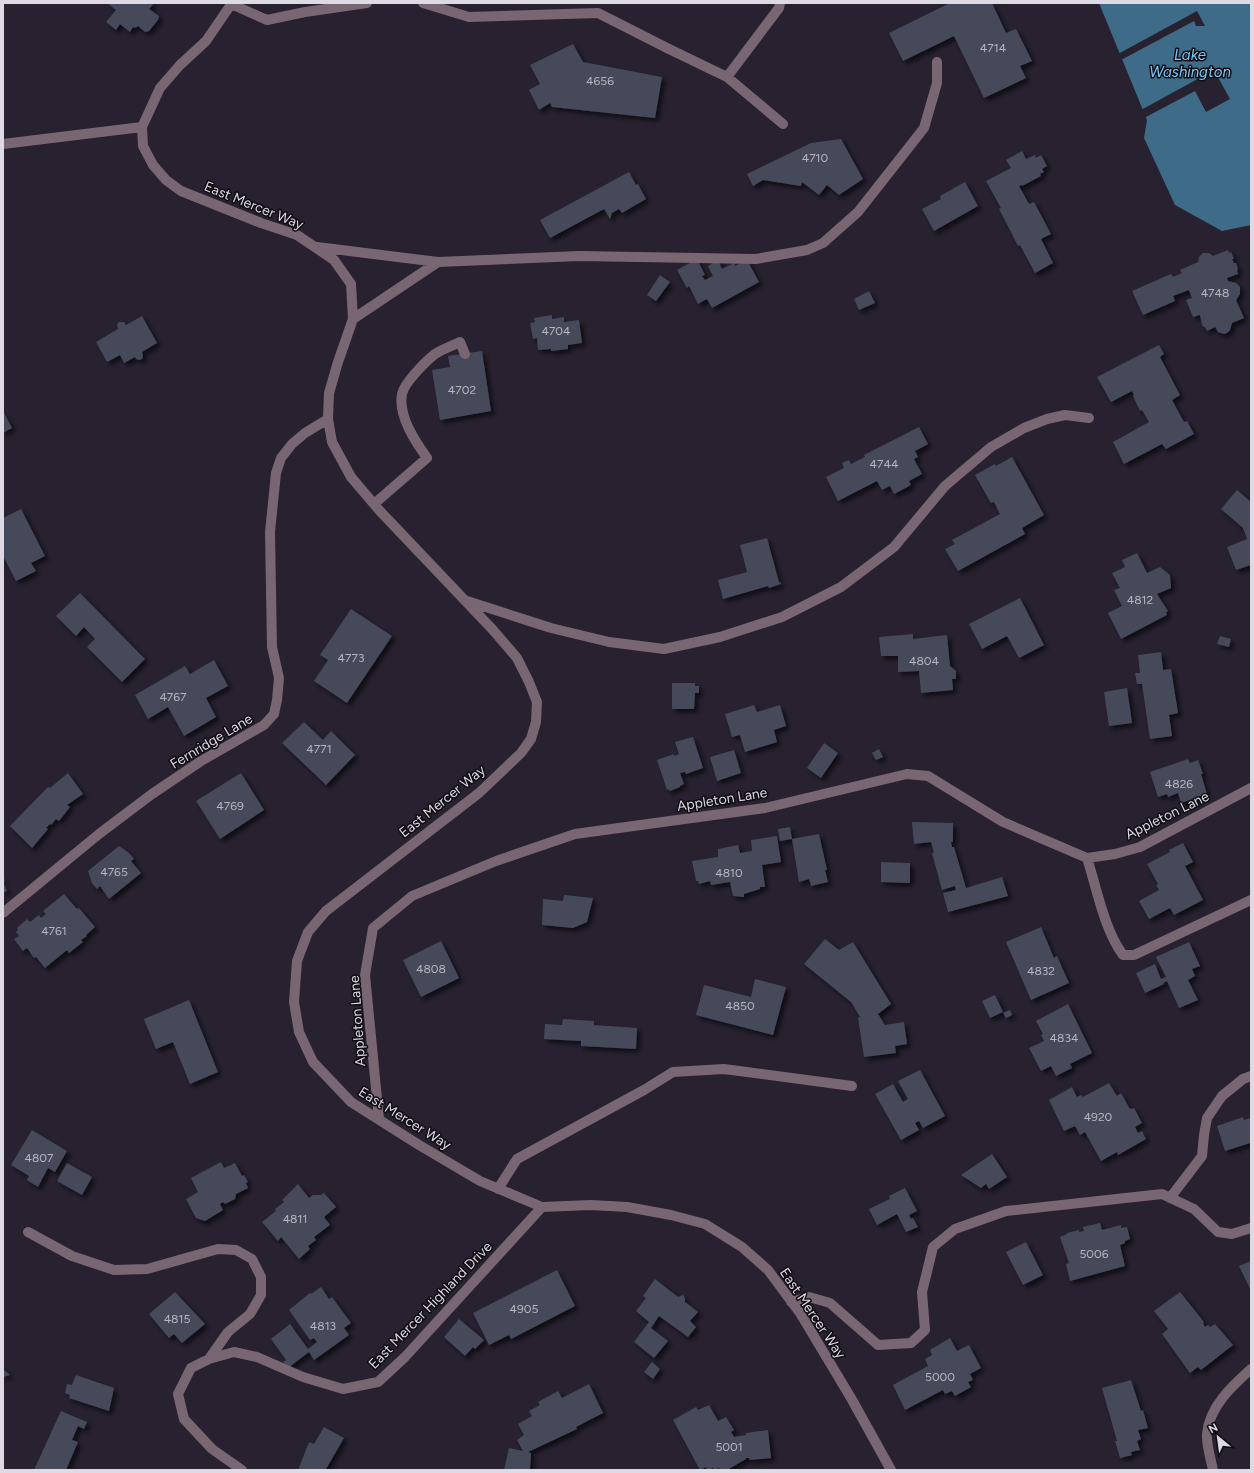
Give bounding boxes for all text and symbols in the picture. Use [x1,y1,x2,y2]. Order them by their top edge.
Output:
house number: 4714 [980,41,1007,55]
water label: Lake Washington [1149,46,1231,81]
house number: 4656 [586,74,614,88]
house number: 4710 [802,151,829,165]
street label: East Mercer Way [202,178,307,233]
house number: 4748 [1201,286,1229,300]
house number: 4704 [541,324,571,338]
house number: 4702 [448,383,476,397]
house number: 4744 [870,457,899,471]
house number: 4812 [1127,593,1153,607]
house number: 4773 [338,651,364,665]
house number: 4804 [909,654,940,668]
house number: 4767 [159,690,187,704]
street label: Fernridge Lane [167,710,256,773]
house number: 4771 [306,742,332,756]
street label: East Mercer Way [396,761,489,841]
house number: 4826 [1165,777,1193,791]
street label: Appleton Lane [676,784,769,815]
street label: Appleton Lane [1122,788,1212,843]
house number: 4769 [216,799,244,813]
house number: 4765 [100,865,128,879]
house number: 4810 [715,866,743,880]
house number: 4761 [41,924,67,938]
house number: 4808 [416,962,446,976]
house number: 4832 [1027,964,1055,978]
street label: Appleton Lane [346,974,369,1067]
house number: 4850 [725,999,755,1013]
house number: 4834 [1050,1031,1079,1045]
street label: East Mercer Way [355,1083,455,1154]
house number: 4920 [1084,1110,1113,1124]
house number: 4807 [25,1151,54,1165]
house number: 4811 [283,1212,307,1226]
street label: East Mercer Highland Drive [365,1238,496,1372]
house number: 5006 [1079,1247,1109,1261]
street label: East Mercer Way [776,1265,850,1362]
house number: 4905 [510,1302,539,1316]
house number: 4815 [164,1312,190,1326]
house number: 4813 [310,1319,336,1333]
house number: 5000 [925,1370,955,1384]
north arrow [1198,1417,1238,1457]
text: N [1207,1421,1220,1436]
house number: 5001 [715,1440,743,1454]

